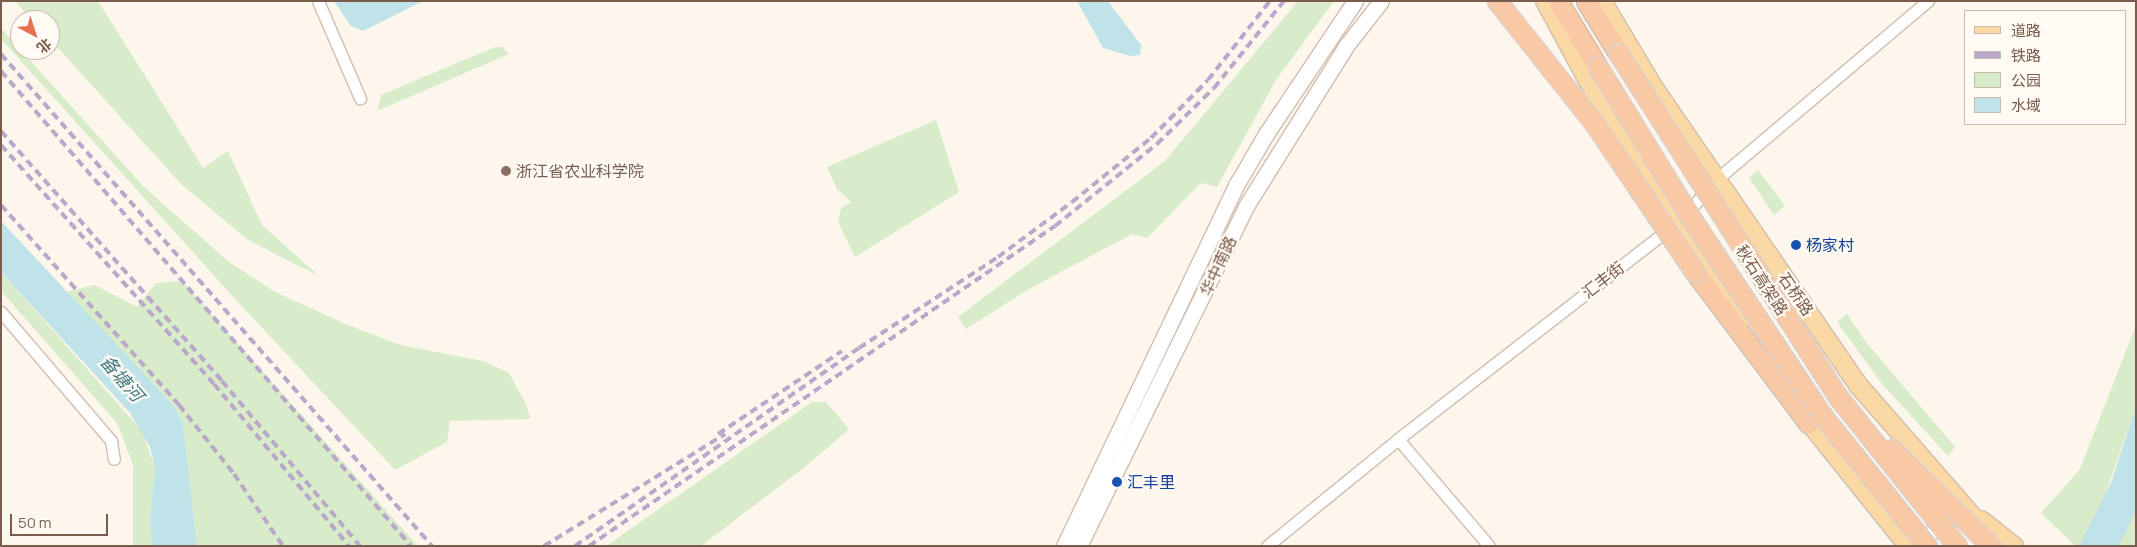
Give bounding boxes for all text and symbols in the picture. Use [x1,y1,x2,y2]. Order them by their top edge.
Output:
north arrow [10,10,60,60]
legend [1964,10,2127,125]
text: 道路 [2011,20,2041,41]
text: 北 [33,34,56,58]
text: 铁路 [2011,45,2041,66]
text: 公园 [2011,70,2041,91]
text: 水域 [2011,95,2041,116]
place label: 浙江省农业科学院 [516,161,644,181]
marker: 浙江省农业科学院 [500,165,512,177]
street label: 华中南路 [1196,233,1240,299]
place label: 杨家村 [1806,235,1854,255]
marker: 杨家村 [1790,239,1802,251]
street label: 秋石高架路 [1732,241,1792,319]
street label: 汇丰街 [1578,258,1628,302]
street label: 石桥路 [1774,269,1818,319]
water label: 备塘河 [96,351,148,405]
place label: 汇丰里 [1127,472,1175,492]
marker: 汇丰里 [1111,476,1123,488]
scale bar [12,504,110,536]
text: 50 m [18,512,52,533]

